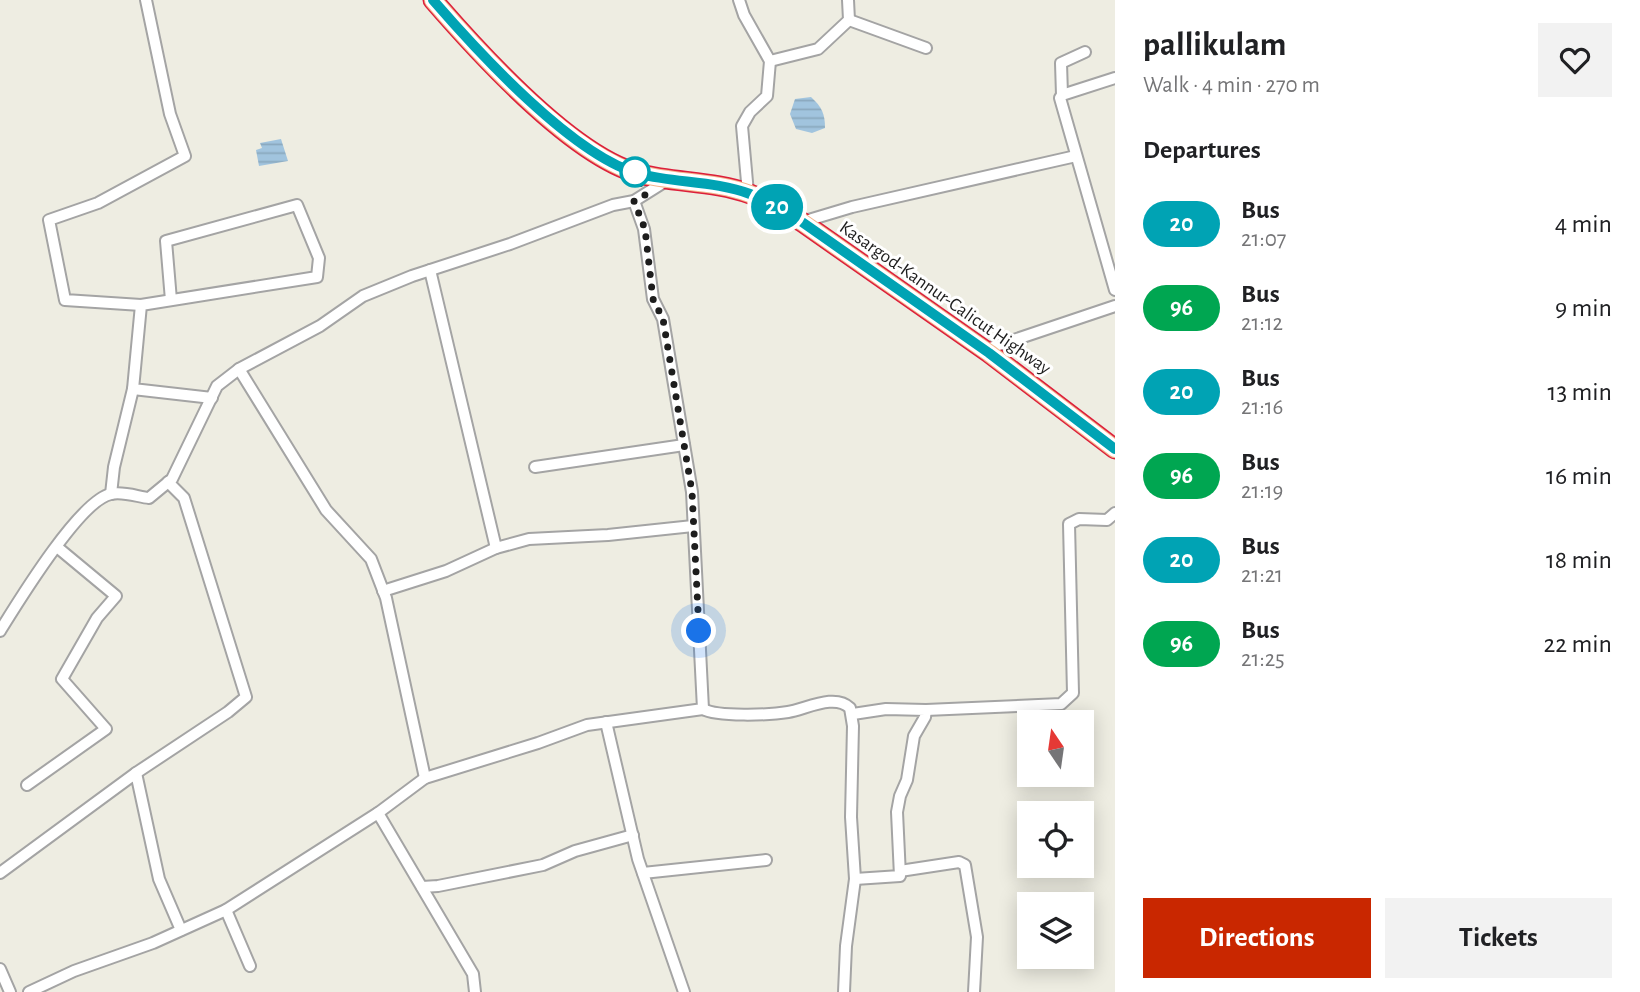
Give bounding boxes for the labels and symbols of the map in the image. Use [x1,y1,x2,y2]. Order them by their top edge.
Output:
unlabelled marker [620,157,650,187]
line badge: 20 [746,184,808,230]
street label: Kasargod-Kannur-Calicut Highway [836,218,1054,378]
your location [681,613,716,648]
north arrow [1017,710,1094,788]

